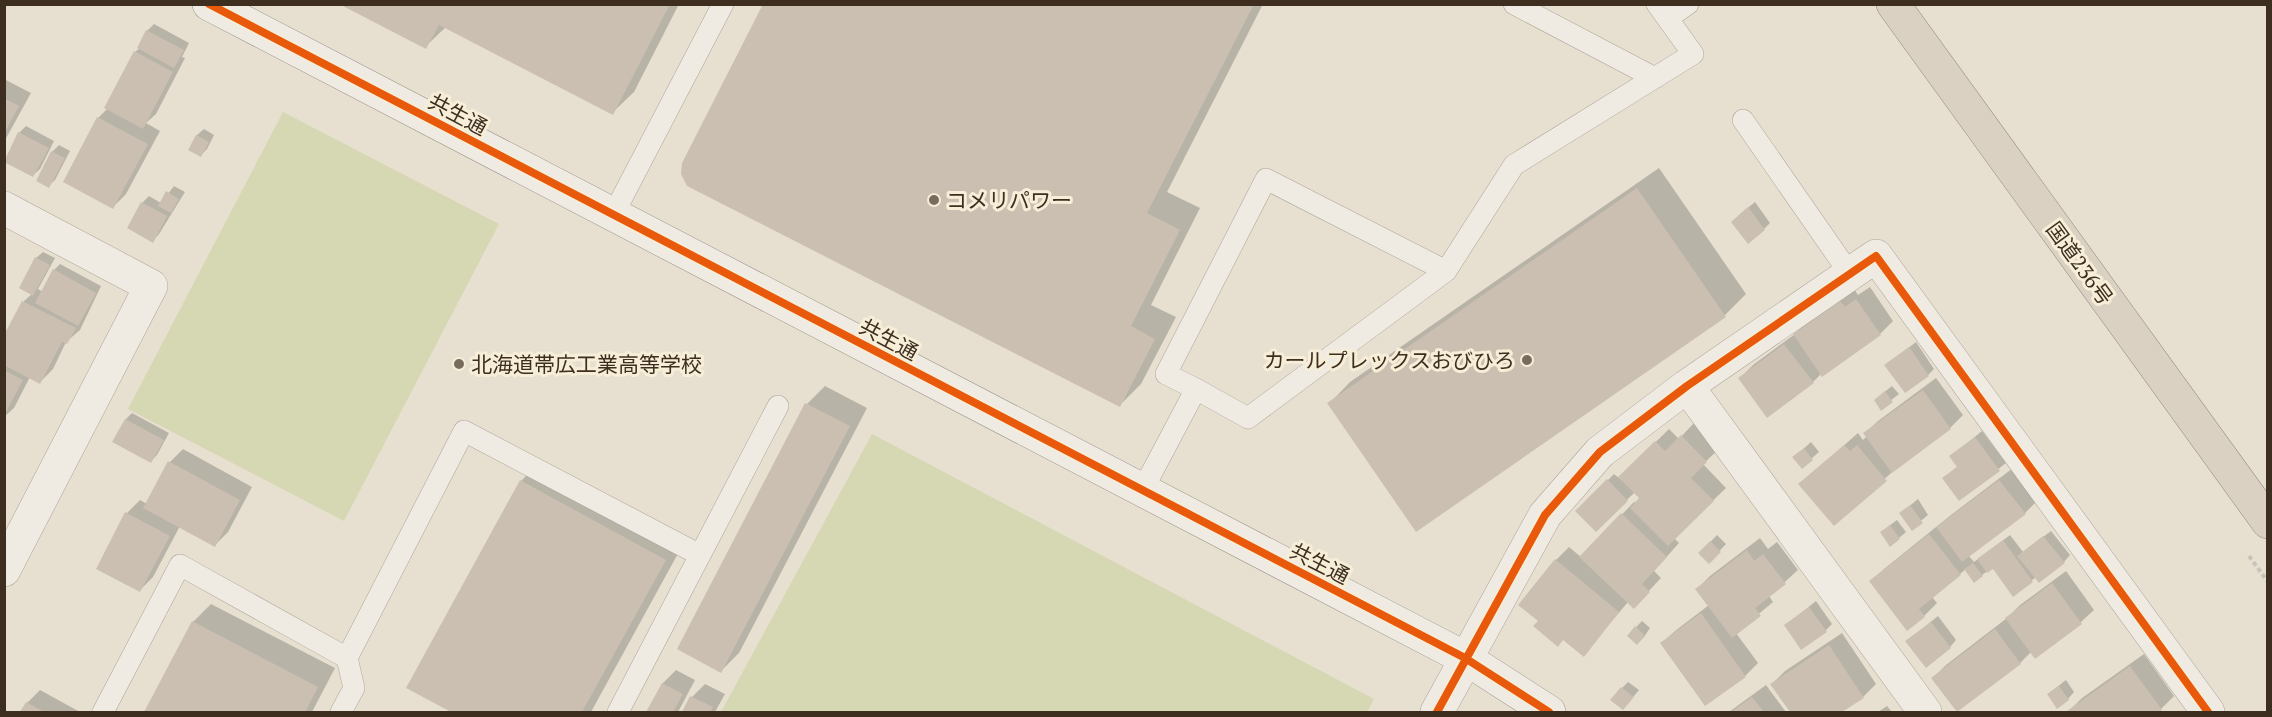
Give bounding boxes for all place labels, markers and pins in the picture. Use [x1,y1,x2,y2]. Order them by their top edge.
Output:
place label: コメリパワー [946,186,1072,214]
marker: コメリパワー [927,193,941,207]
place label: カールプレックスおびひろ [1264,346,1515,374]
place label: 北海道帯広工業高等学校 [471,350,702,378]
marker: カールプレックスおびひろ [1520,353,1534,367]
marker: 北海道帯広工業高等学校 [452,357,466,371]

